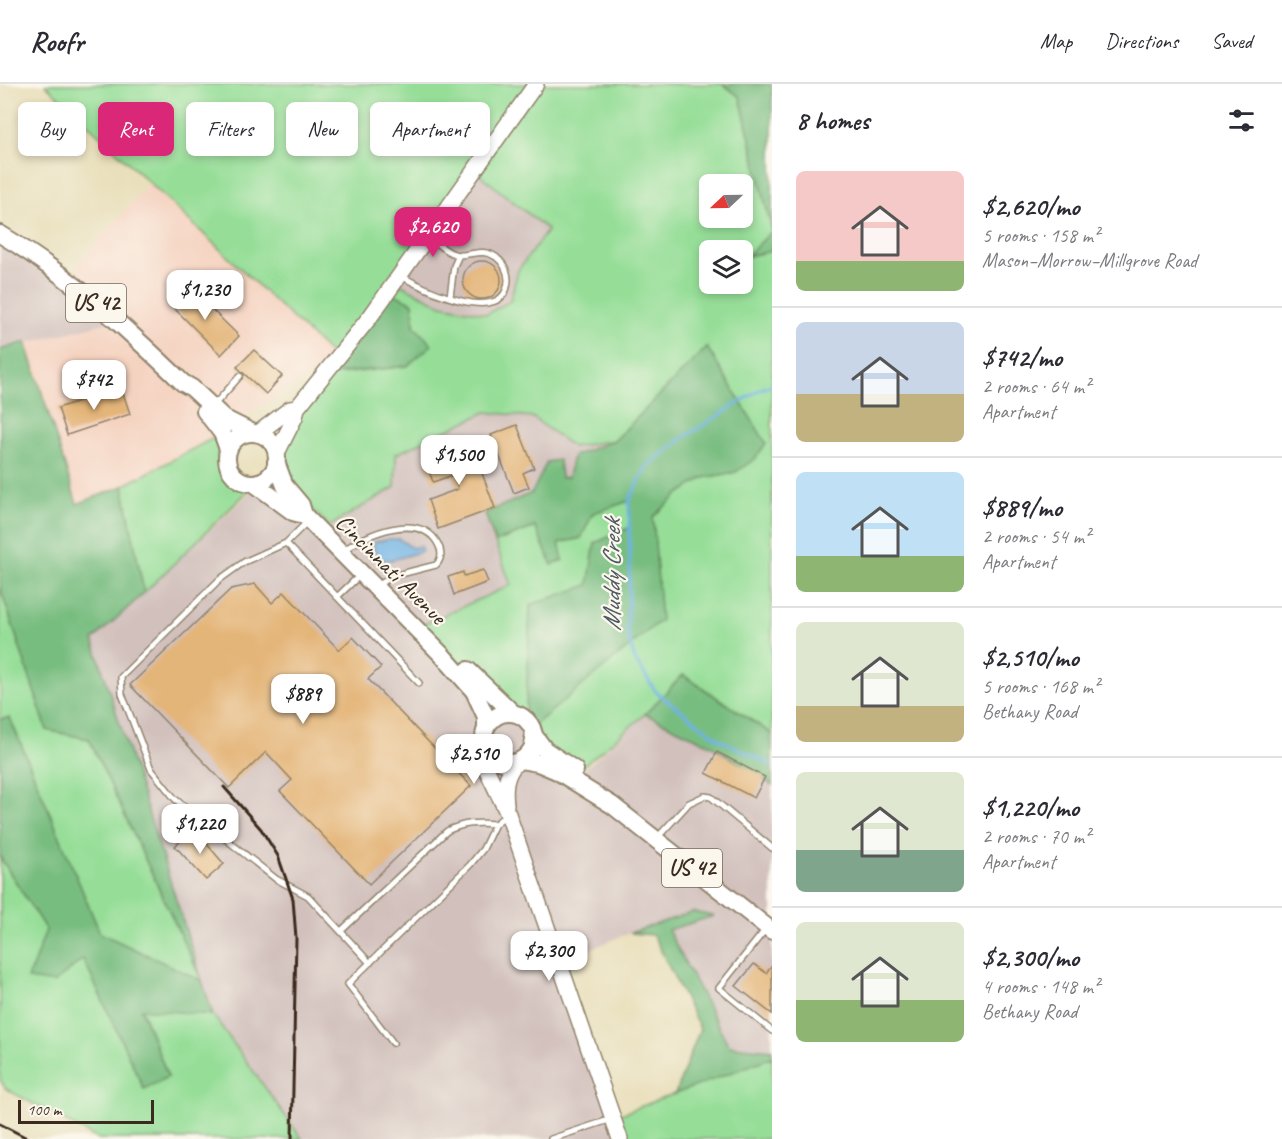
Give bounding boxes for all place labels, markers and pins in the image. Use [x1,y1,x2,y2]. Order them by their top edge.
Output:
pin: $2,620 [384,207,482,258]
pin: $1,230 [156,270,254,321]
pin: $742 [58,360,130,411]
pin: $1,500 [410,435,508,486]
pin: $889 [267,674,339,725]
pin: $2,510 [425,734,523,785]
pin: $1,220 [151,804,249,855]
pin: $2,300 [500,931,598,982]

